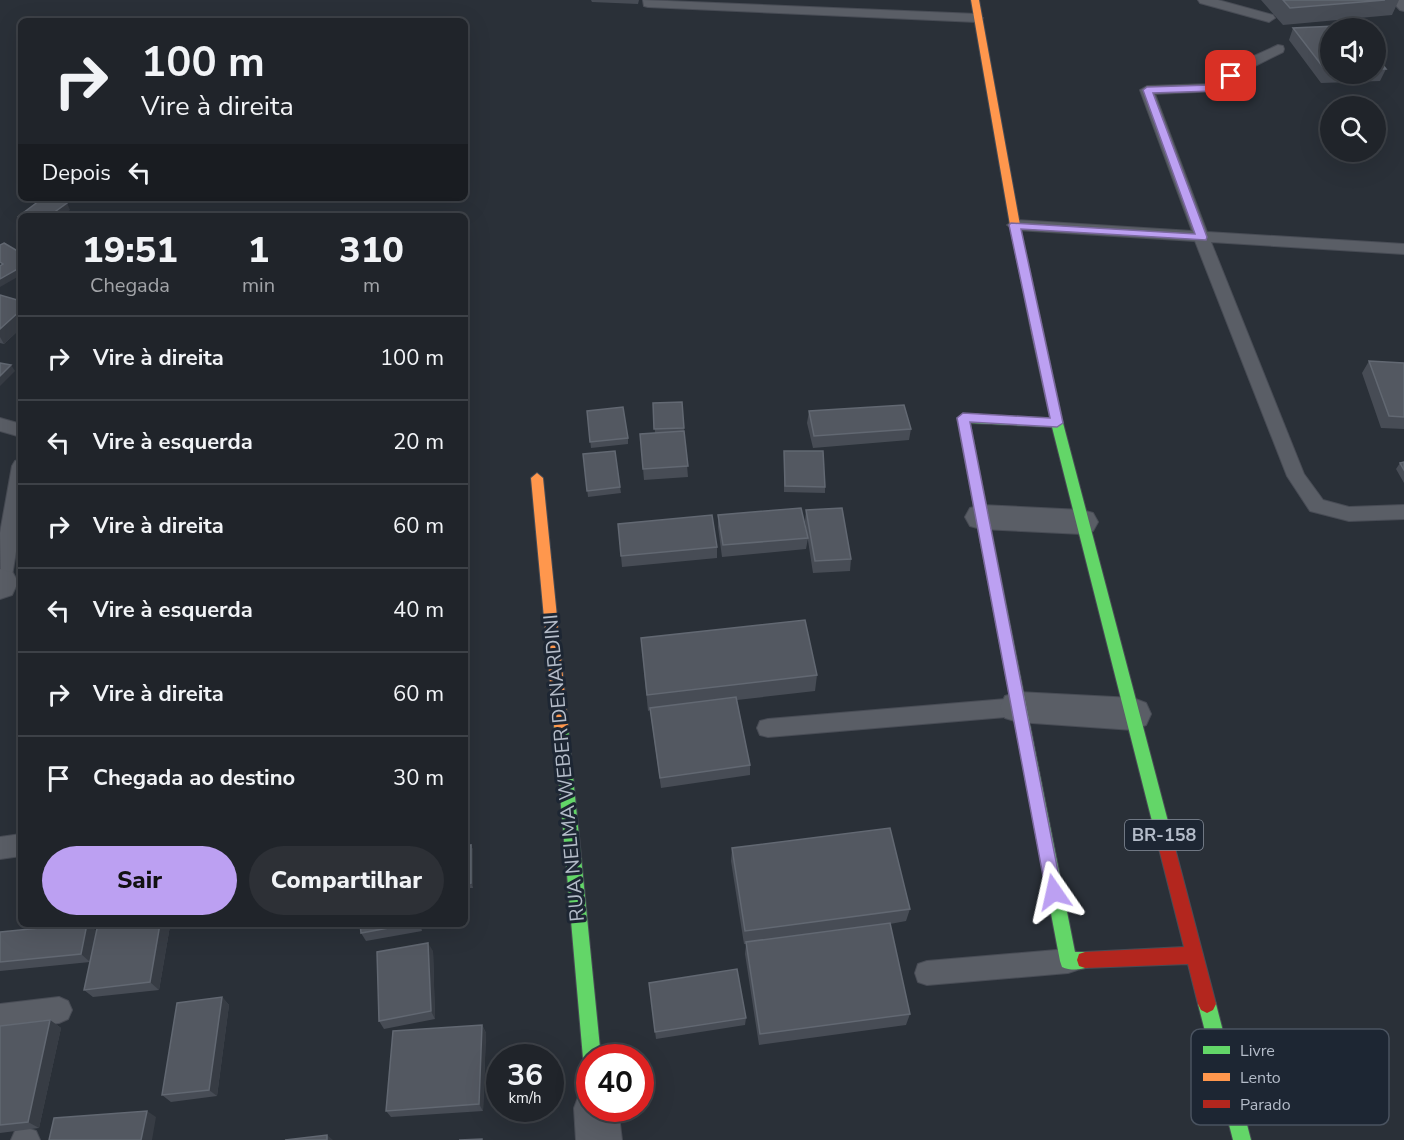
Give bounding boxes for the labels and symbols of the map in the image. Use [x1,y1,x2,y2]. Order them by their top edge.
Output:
pin [1205,50,1256,101]
street label: RUA NELMA WEBER DENARDINI [537,613,591,923]
road number: BR-158 [1125,820,1203,850]
position arrow [1022,860,1086,924]
legend [1191,1029,1389,1125]
text: Livre [1240,1040,1275,1062]
speed limit sign: 40 [576,1044,654,1122]
text: Lento [1240,1067,1281,1089]
text: Parado [1240,1094,1291,1116]

